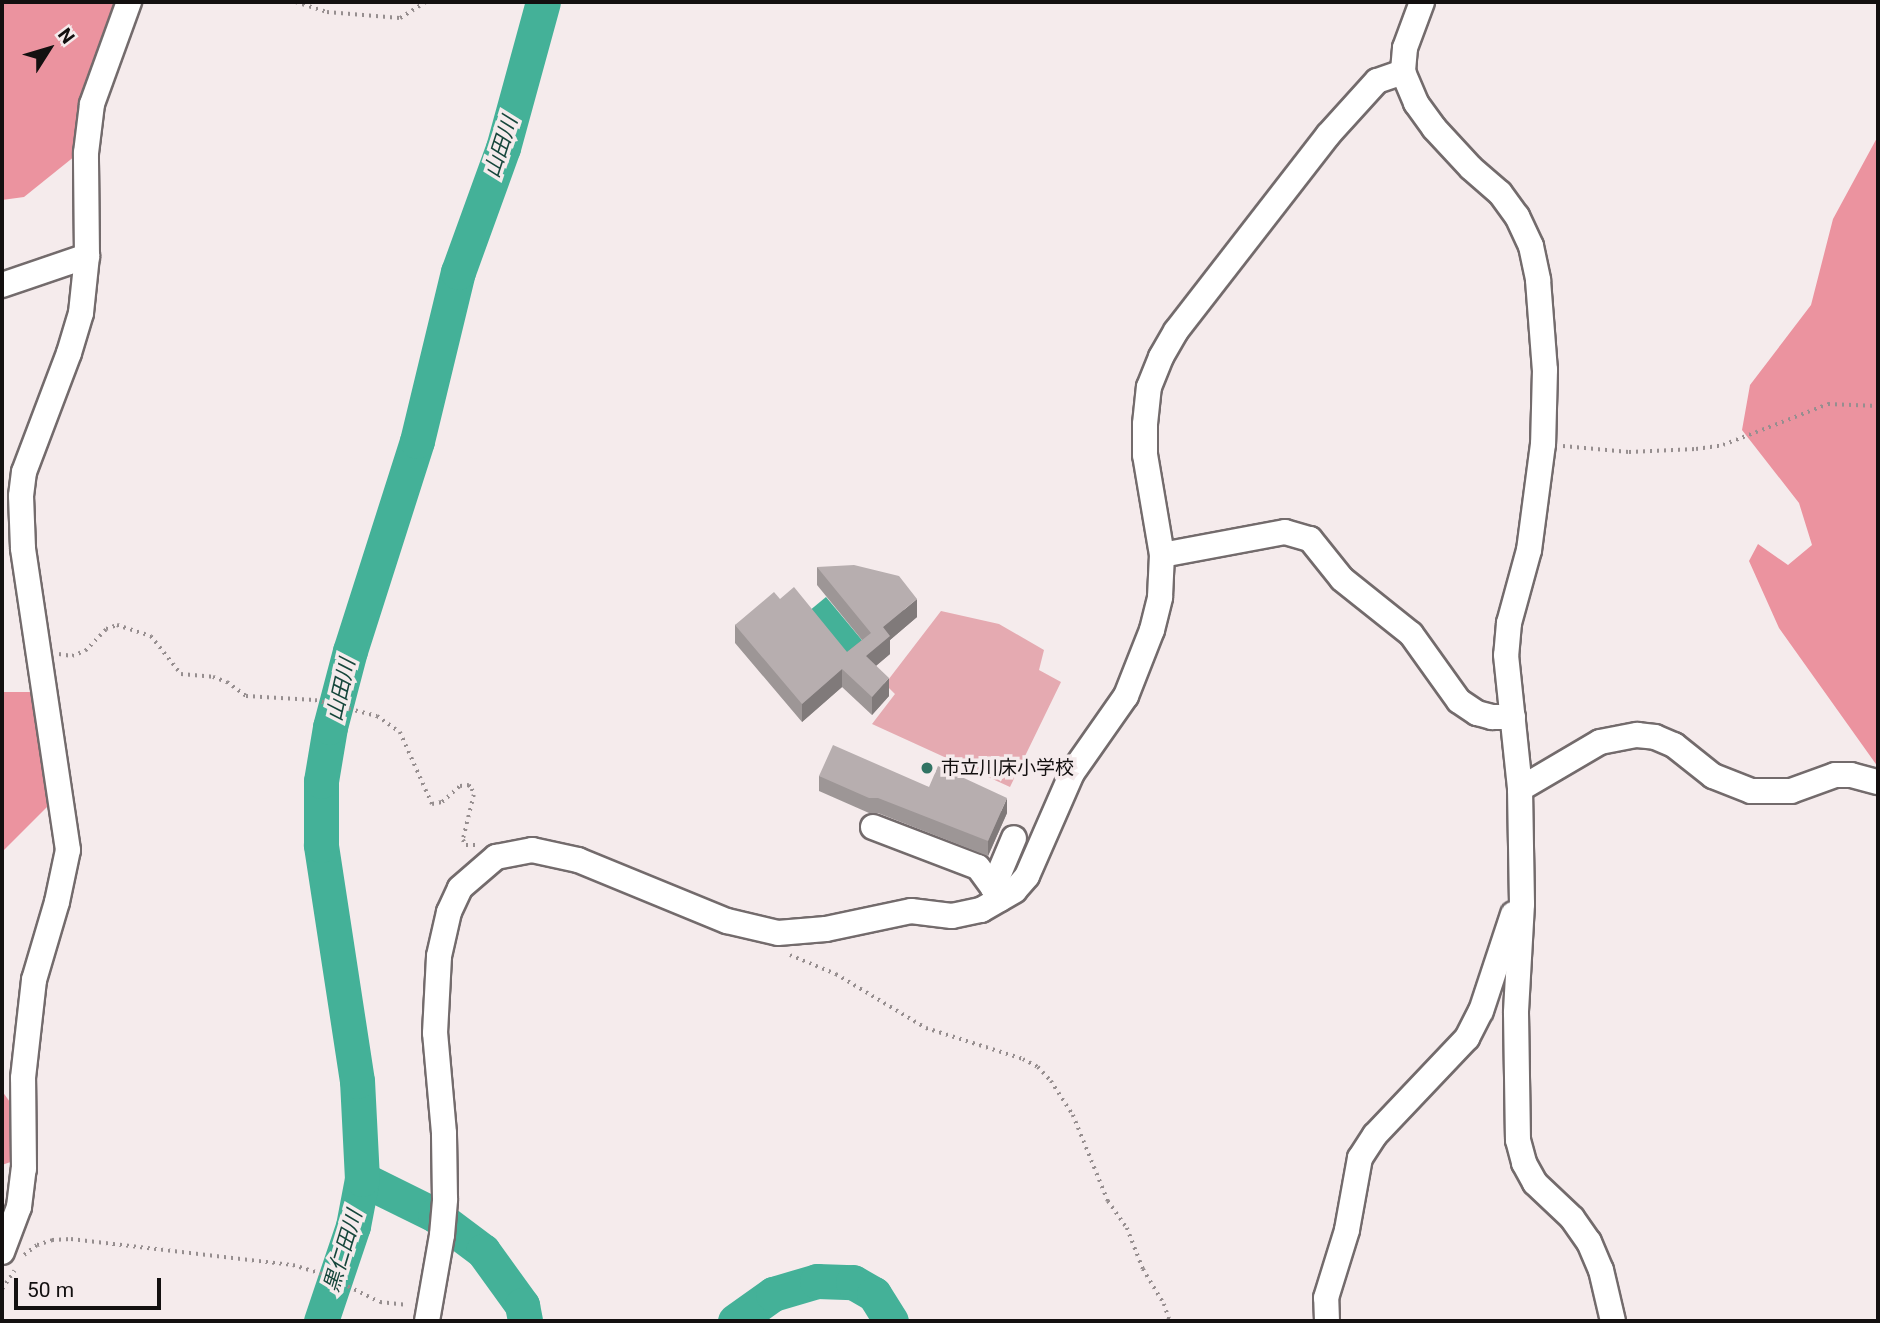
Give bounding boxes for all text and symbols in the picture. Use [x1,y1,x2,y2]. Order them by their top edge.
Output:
north arrow [14,14,84,84]
text: N [53,24,79,48]
water label: 山田川 [479,113,523,181]
water label: 山田川 [322,656,360,724]
place label: 市立川床小学校 [941,757,1074,779]
marker: 市立川床小学校 [919,760,935,776]
water label: 黒仁田川 [319,1207,367,1295]
scale bar [18,1264,164,1308]
text: 50 m [27,1278,74,1302]

